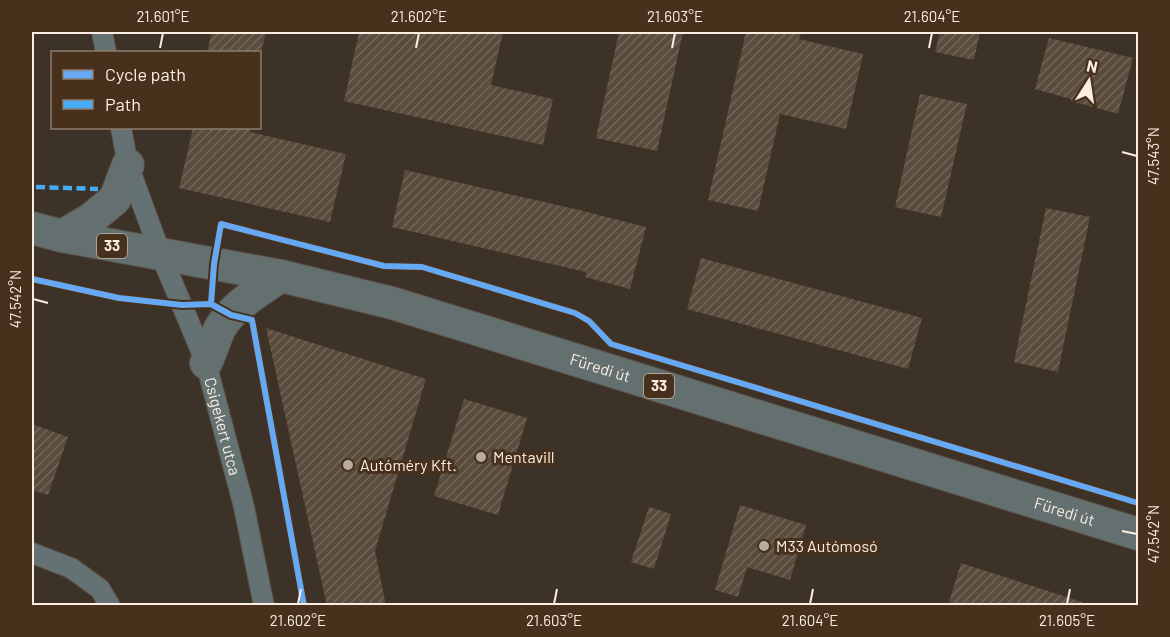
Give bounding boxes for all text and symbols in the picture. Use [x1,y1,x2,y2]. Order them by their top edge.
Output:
text: 21.601°E [136,7,190,25]
text: 21.602°E [391,7,447,25]
text: 21.603°E [647,7,703,25]
text: 21.604°E [904,7,960,25]
legend [51,51,261,129]
north arrow [1059,51,1119,111]
text: N [1085,55,1099,76]
text: Cycle path [105,63,186,85]
text: Path [105,93,141,115]
text: 47.543°N [1144,127,1162,185]
road number: 33 [97,234,127,258]
text: 47.542°N [6,270,24,328]
street label: Füredi út [568,349,633,385]
road number: 33 [644,374,674,398]
street label: Csigekert utca [201,375,245,477]
place label: Mentavill [493,447,555,466]
marker: Mentavill [474,450,488,464]
place label: Autóméry Kft. [360,455,457,474]
marker: Autóméry Kft. [341,458,355,472]
street label: Füredi út [1032,493,1097,529]
text: 47.542°N [1144,505,1162,563]
place label: M33 Autómosó [776,536,878,555]
marker: M33 Autómosó [757,539,771,553]
text: 21.602°E [270,611,326,629]
text: 21.603°E [526,611,582,629]
text: 21.604°E [782,611,838,629]
text: 21.605°E [1039,611,1095,629]

